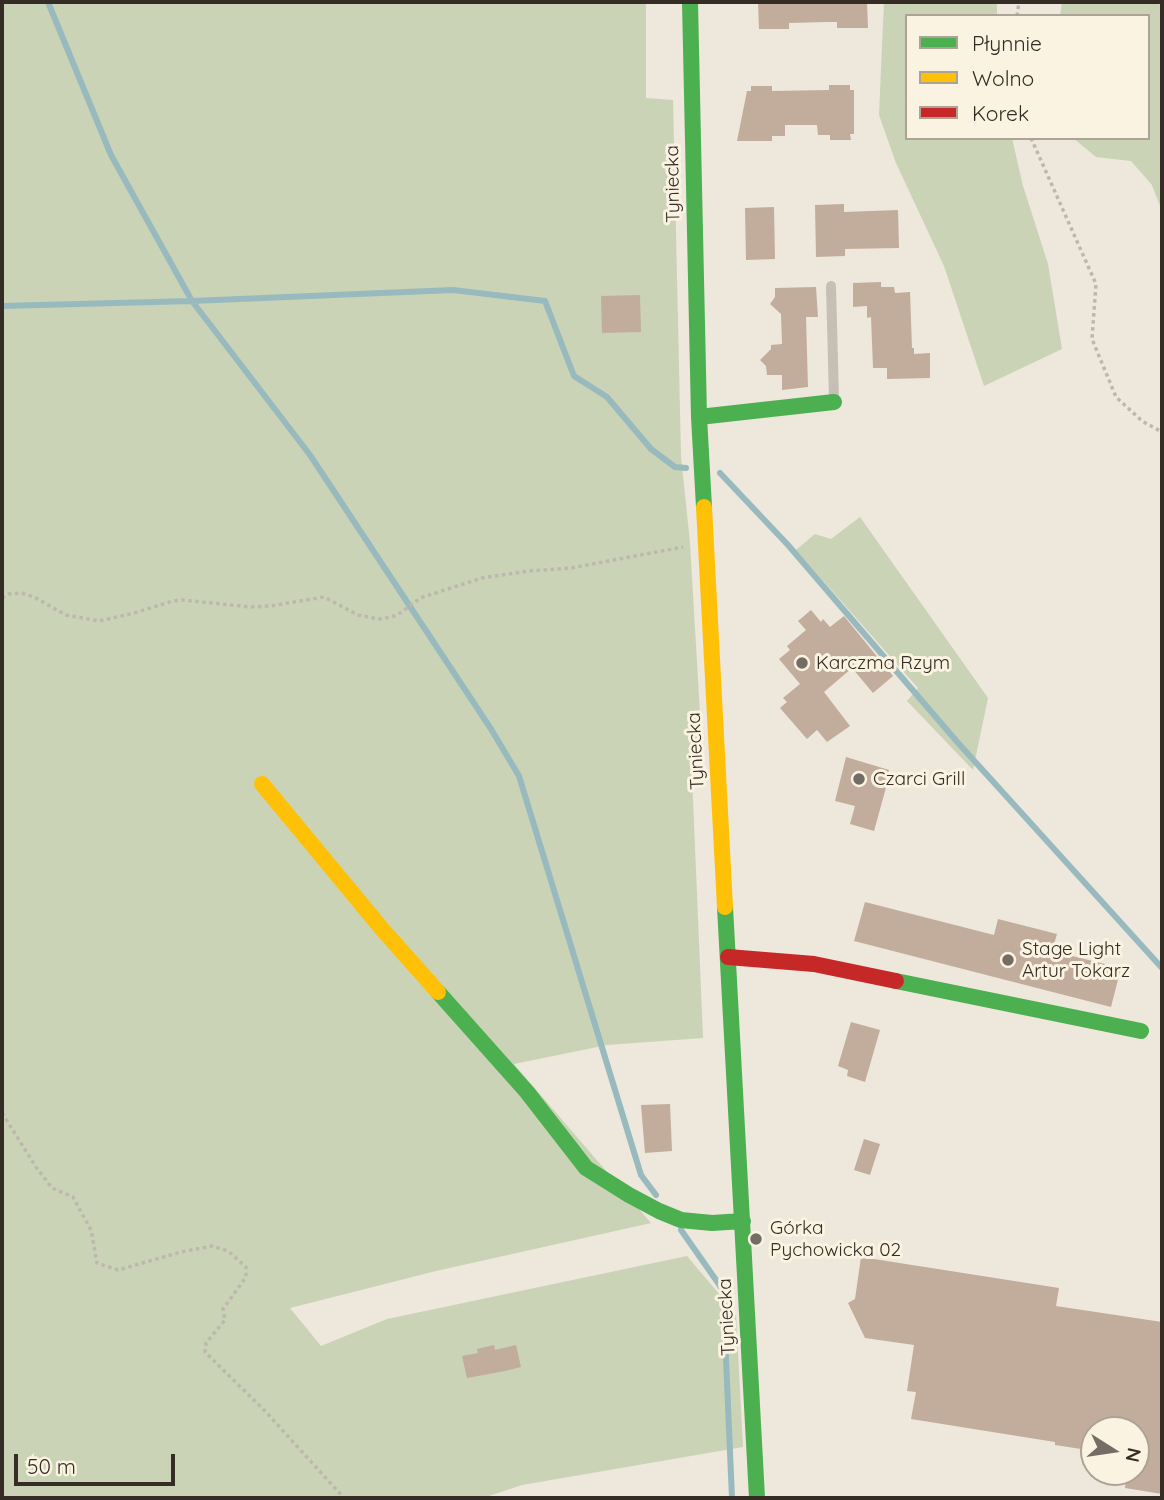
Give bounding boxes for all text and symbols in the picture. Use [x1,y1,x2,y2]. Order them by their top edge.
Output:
legend [905,14,1150,140]
text: Płynnie [972,30,1042,56]
text: Wolno [972,65,1034,91]
text: Korek [972,100,1029,126]
street label: Tyniecka [661,145,685,223]
place label: Karczma Rzym [816,652,950,674]
marker: Karczma Rzym [794,655,810,671]
street label: Tyniecka [683,712,709,790]
place label: Czarci Grill [873,768,965,790]
marker: Czarci Grill [851,771,867,787]
place label: Stage Light Artur Tokarz [1022,938,1130,982]
marker: Stage Light Artur Tokarz [1000,952,1016,968]
place label: Górka Pychowicka 02 [770,1217,901,1261]
marker: Górka Pychowicka 02 [748,1231,764,1247]
street label: Tyniecka [714,1278,740,1356]
north arrow [1080,1416,1150,1486]
scale bar [18,1440,178,1484]
text: N [1120,1446,1147,1464]
text: 50 m [27,1453,76,1479]

